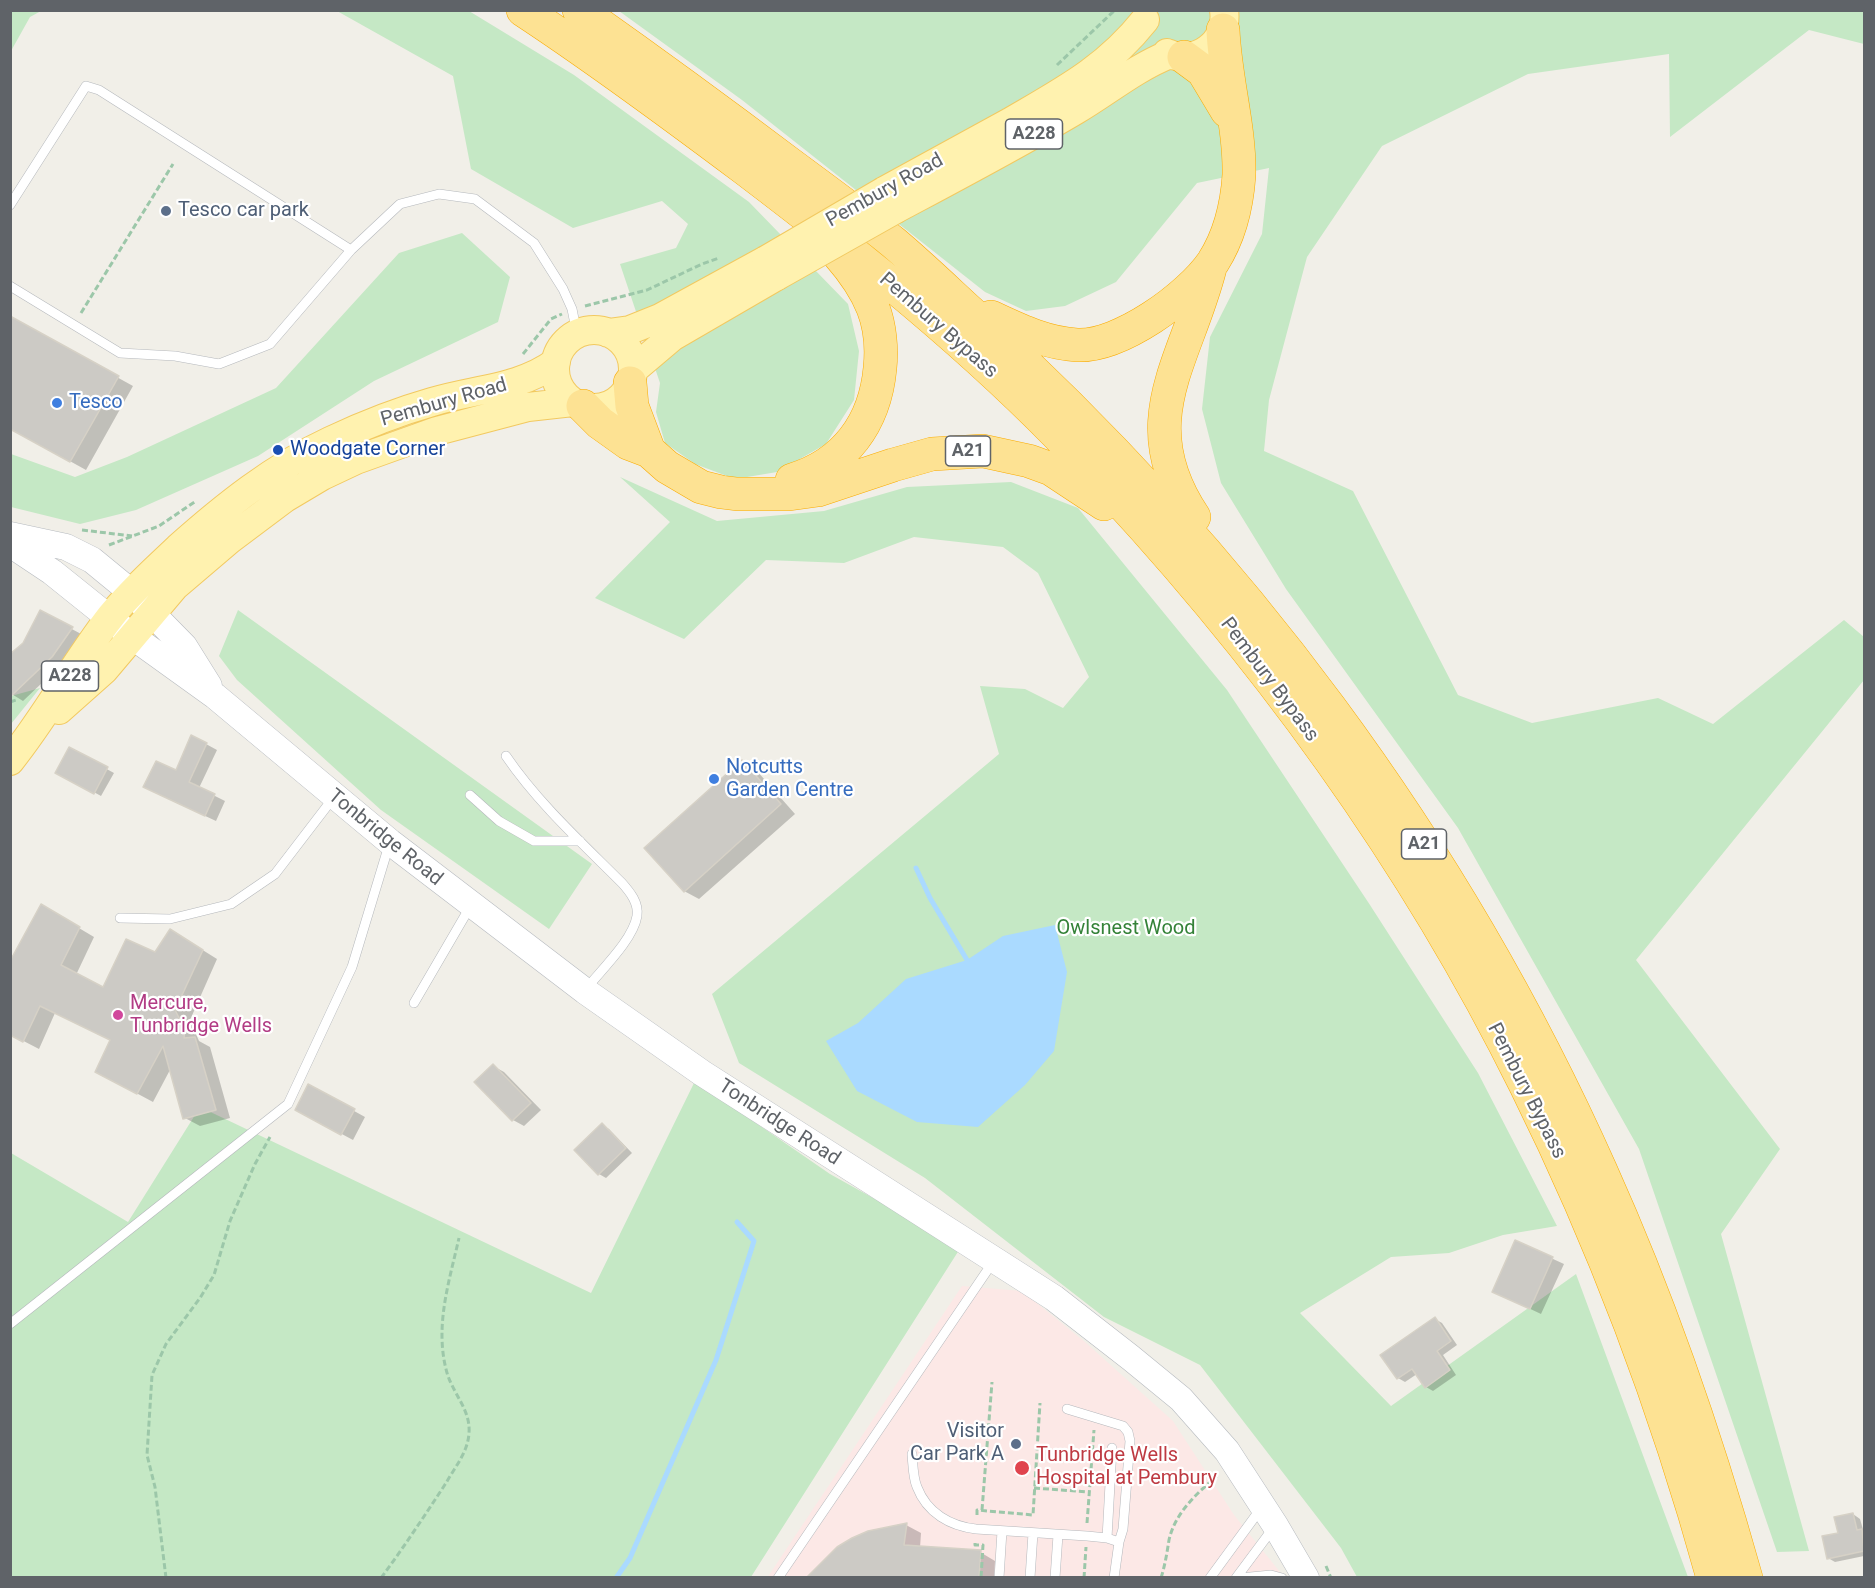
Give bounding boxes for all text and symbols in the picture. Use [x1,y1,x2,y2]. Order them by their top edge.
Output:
road number: A228 [1006,119,1062,149]
street label: Pembury Road [822,149,948,233]
place label: Tesco car park [178,199,309,223]
marker: Tesco car park [159,204,173,218]
street label: Pembury Bypass [874,268,1002,384]
street label: Pembury Road [378,374,510,432]
place label: Tesco [69,391,123,415]
marker: Tesco [50,396,64,410]
road number: A21 [946,436,990,466]
place label: Woodgate Corner [290,438,445,462]
marker: Woodgate Corner [271,443,285,457]
street label: Pembury Bypass [1215,613,1323,747]
road number: A228 [42,661,98,691]
place label: Notcutts Garden Centre [726,756,853,803]
marker: Notcutts Garden Centre [707,772,721,786]
street label: Tonbridge Road [323,785,447,891]
road number: A21 [1402,829,1446,859]
park label: Owlsnest Wood [1057,917,1195,941]
place label: Mercure, Tunbridge Wells [130,992,272,1039]
marker: Mercure, Tunbridge Wells [111,1008,125,1022]
street label: Pembury Bypass [1481,1019,1571,1163]
street label: Tonbridge Road [714,1075,844,1171]
place label: Visitor Car Park A [910,1420,1004,1467]
marker: Visitor Car Park A [1009,1437,1023,1451]
place label: Tunbridge Wells Hospital at Pembury [1036,1444,1217,1491]
marker: Tunbridge Wells Hospital at Pembury [1013,1459,1031,1477]

